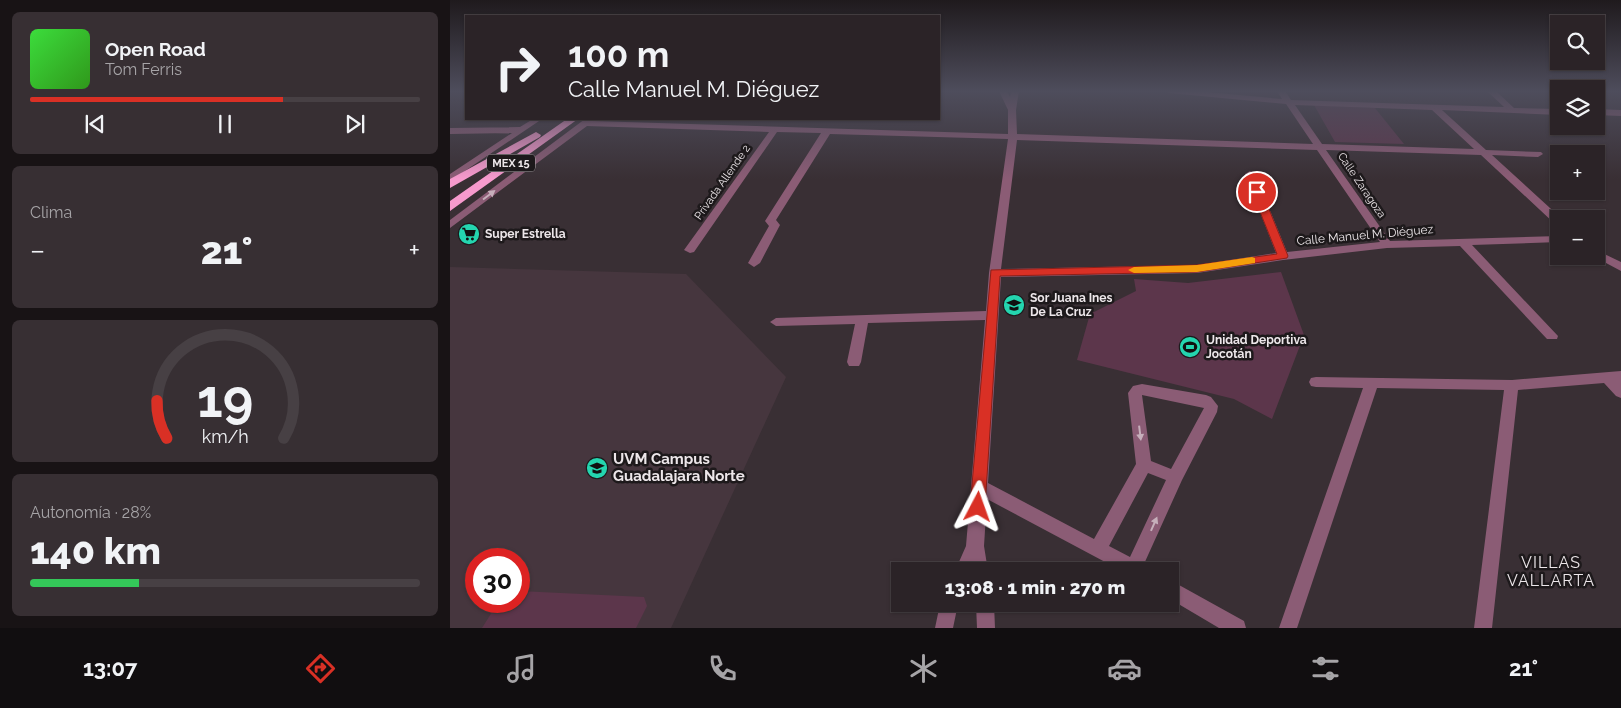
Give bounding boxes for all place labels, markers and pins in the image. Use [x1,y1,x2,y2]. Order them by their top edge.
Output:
pin [1236,171,1278,213]
supermarket icon: Super Estrella [457,222,481,246]
place label: Super Estrella [485,227,566,241]
place label: Sor Juana Ines De La Cruz [1030,291,1113,319]
school or university icon: Sor Juana Ines De La Cruz [1002,293,1026,317]
place label: Unidad Deportiva Jocotán [1206,333,1307,361]
sports icon: Unidad Deportiva Jocotán [1178,335,1202,359]
place label: UVM Campus Guadalajara Norte [613,450,745,485]
school or university icon: UVM Campus Guadalajara Norte [585,456,609,480]

